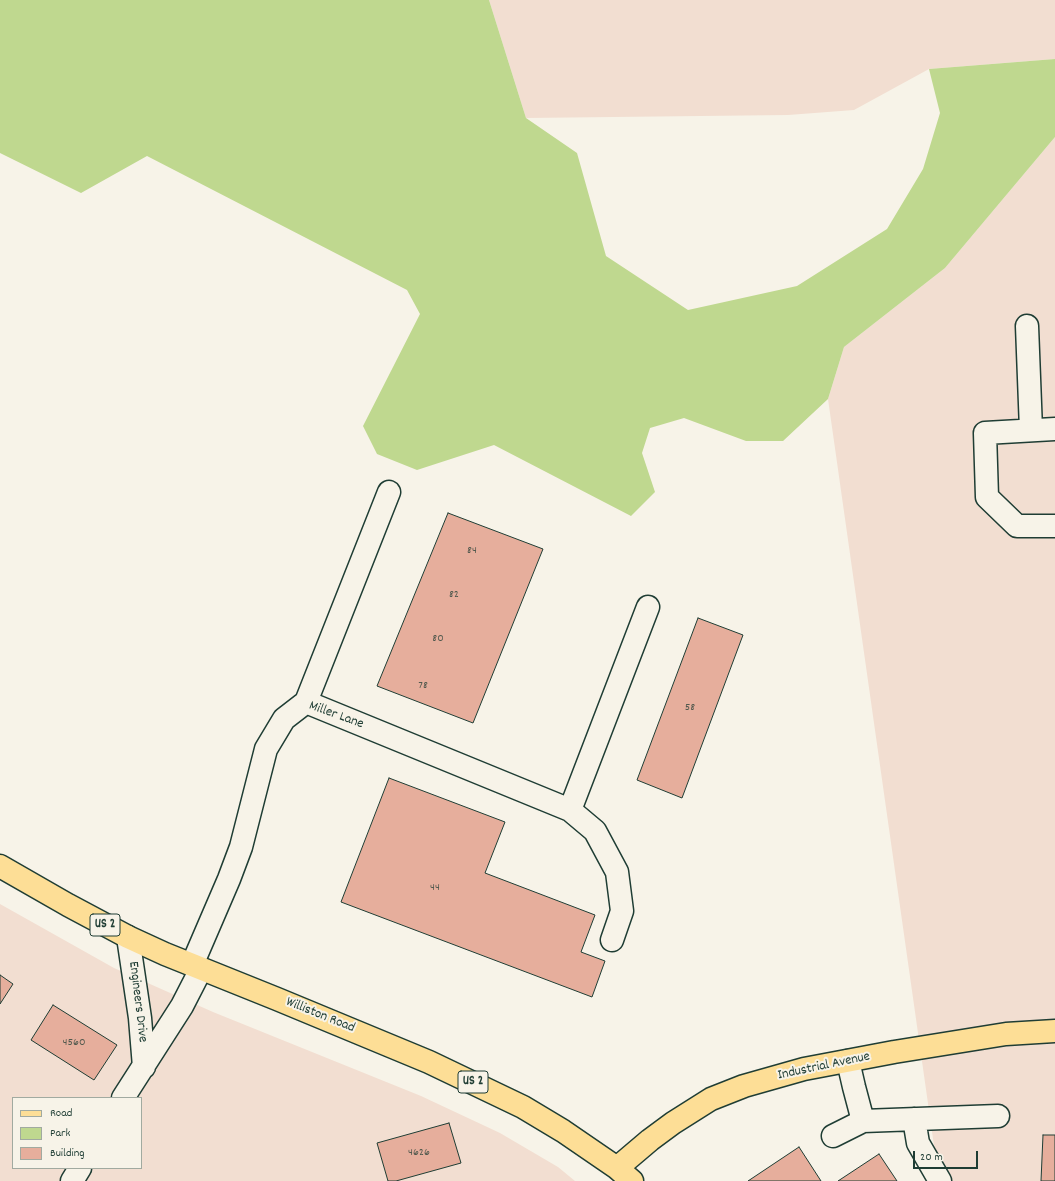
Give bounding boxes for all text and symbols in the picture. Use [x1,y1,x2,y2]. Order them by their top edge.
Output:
house number: 84 [467,544,477,558]
house number: 82 [449,588,459,602]
house number: 80 [432,632,444,646]
house number: 78 [418,679,428,693]
street label: Miller Lane [306,698,366,734]
house number: 58 [685,701,695,715]
house number: 44 [430,881,440,895]
road number: US 2 [90,914,120,936]
street label: Engineers Drive [124,960,150,1044]
street label: Williston Road [283,995,357,1037]
house number: 4560 [63,1036,85,1050]
street label: Industrial Avenue [776,1049,872,1085]
road number: US 2 [458,1071,488,1093]
legend [12,1097,142,1169]
text: Road [50,1105,72,1122]
text: Park [50,1125,70,1142]
scale bar [915,1143,980,1169]
text: Building [50,1145,85,1162]
house number: 4626 [408,1146,430,1160]
text: 20 m [920,1149,943,1166]

